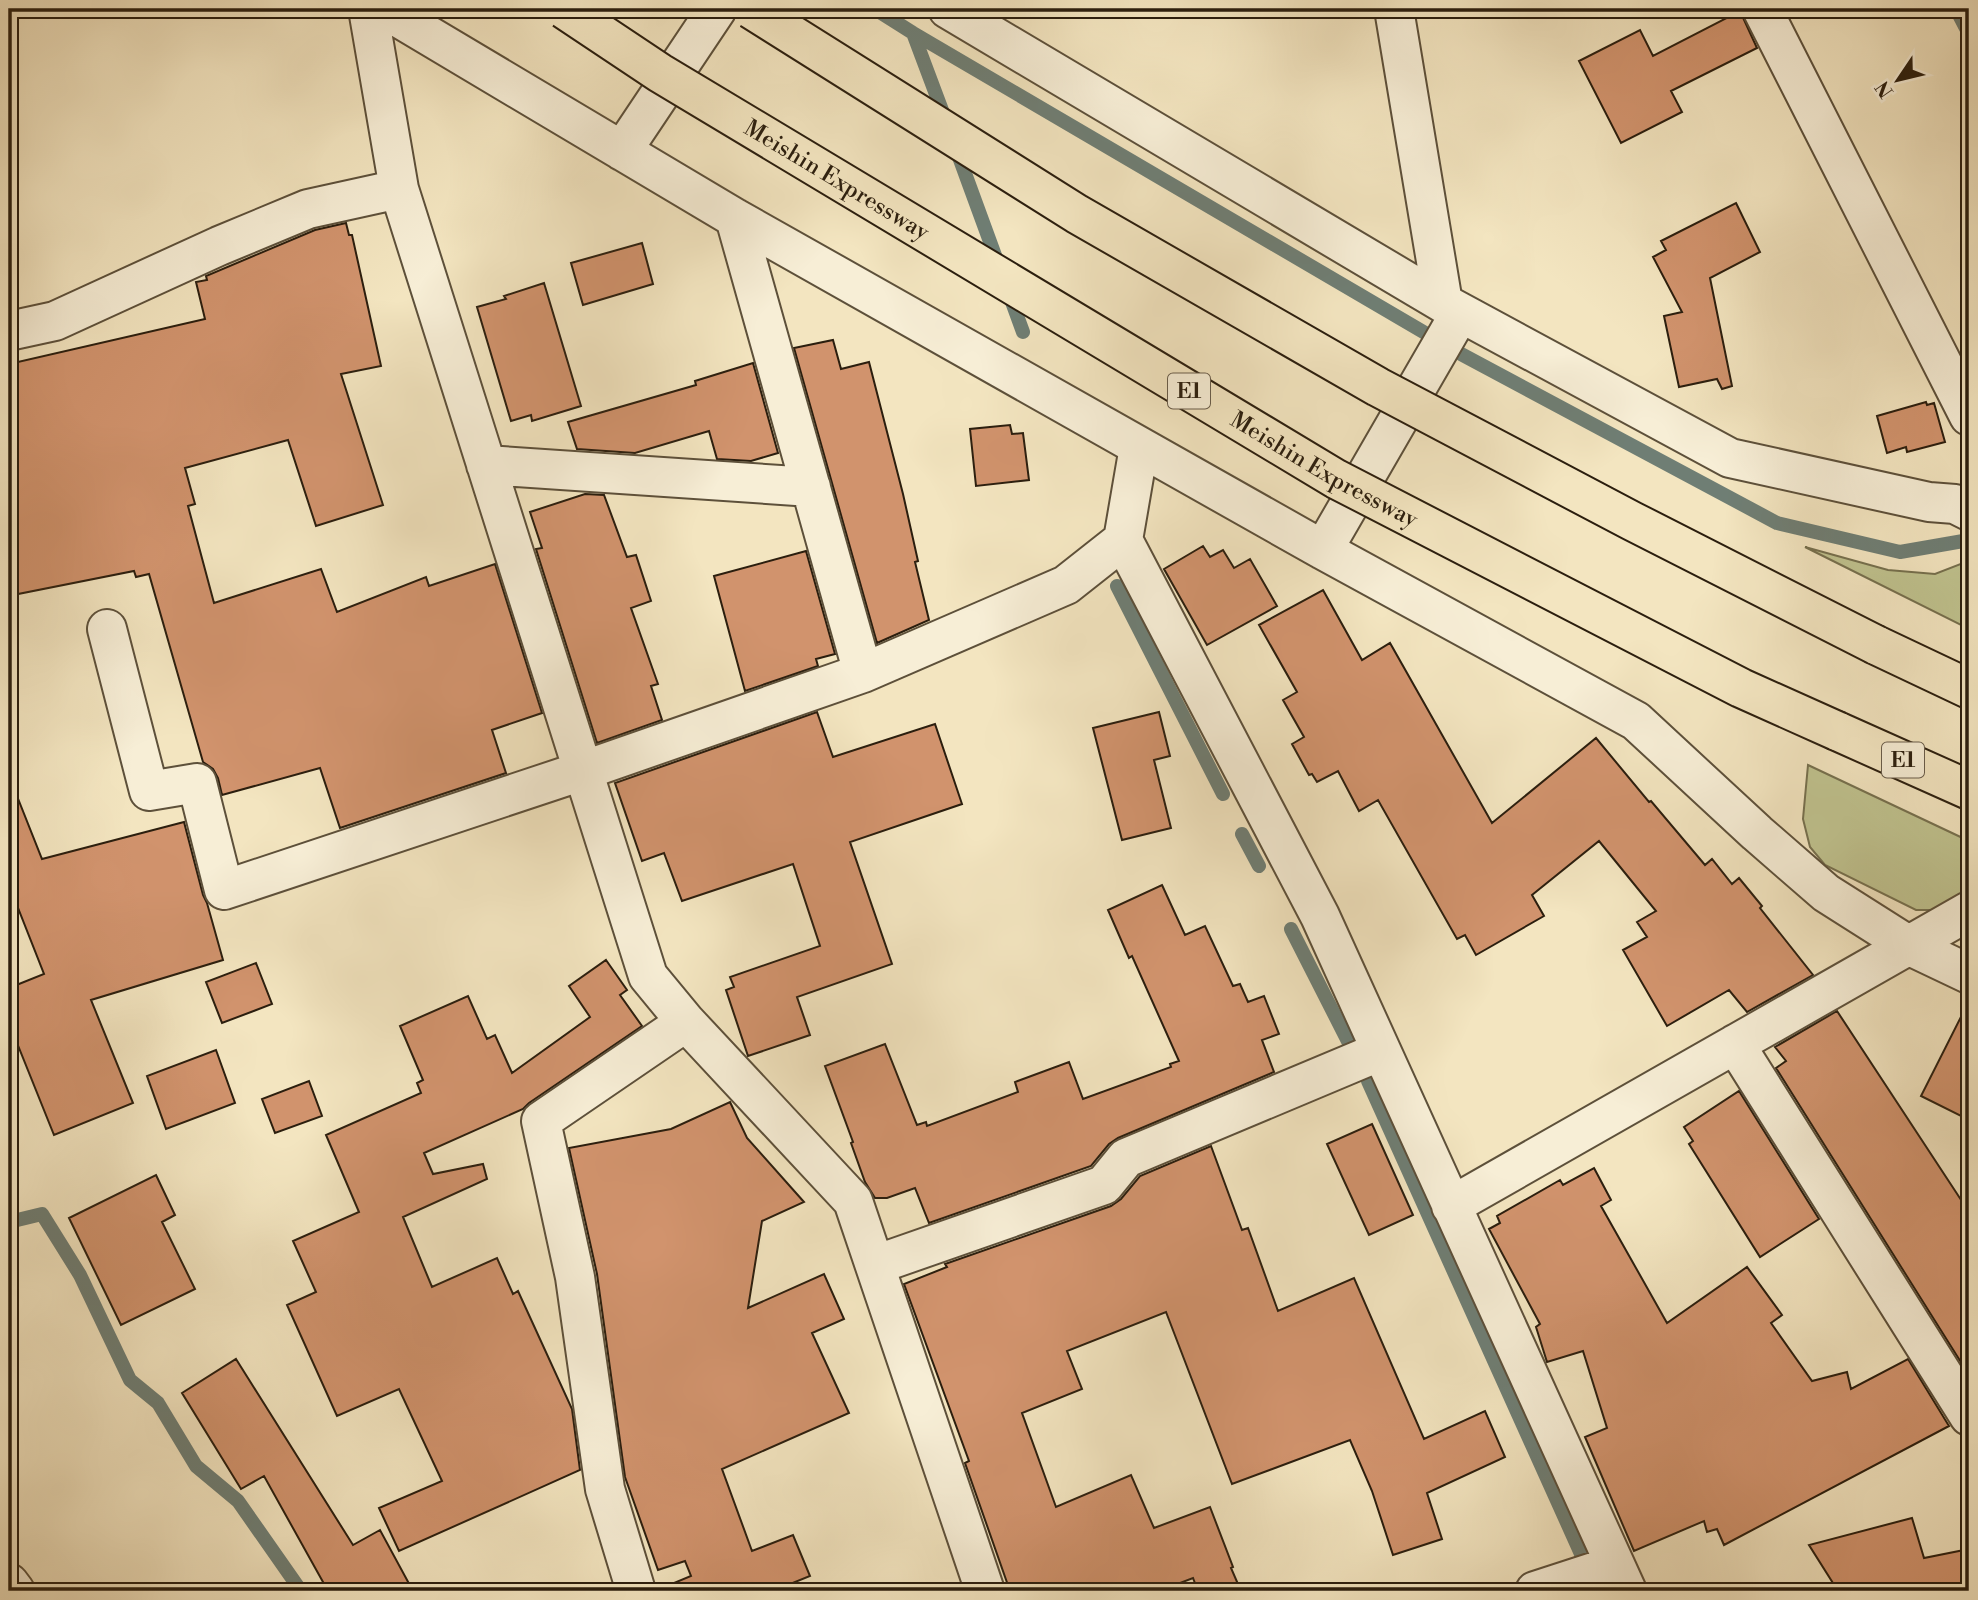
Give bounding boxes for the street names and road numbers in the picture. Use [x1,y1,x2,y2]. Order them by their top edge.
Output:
street label: Meishin Expressway [739,114,935,247]
road number: E1 [1168,374,1210,408]
street label: Meishin Expressway [1225,406,1423,534]
road number: E1 [1882,742,1924,778]

